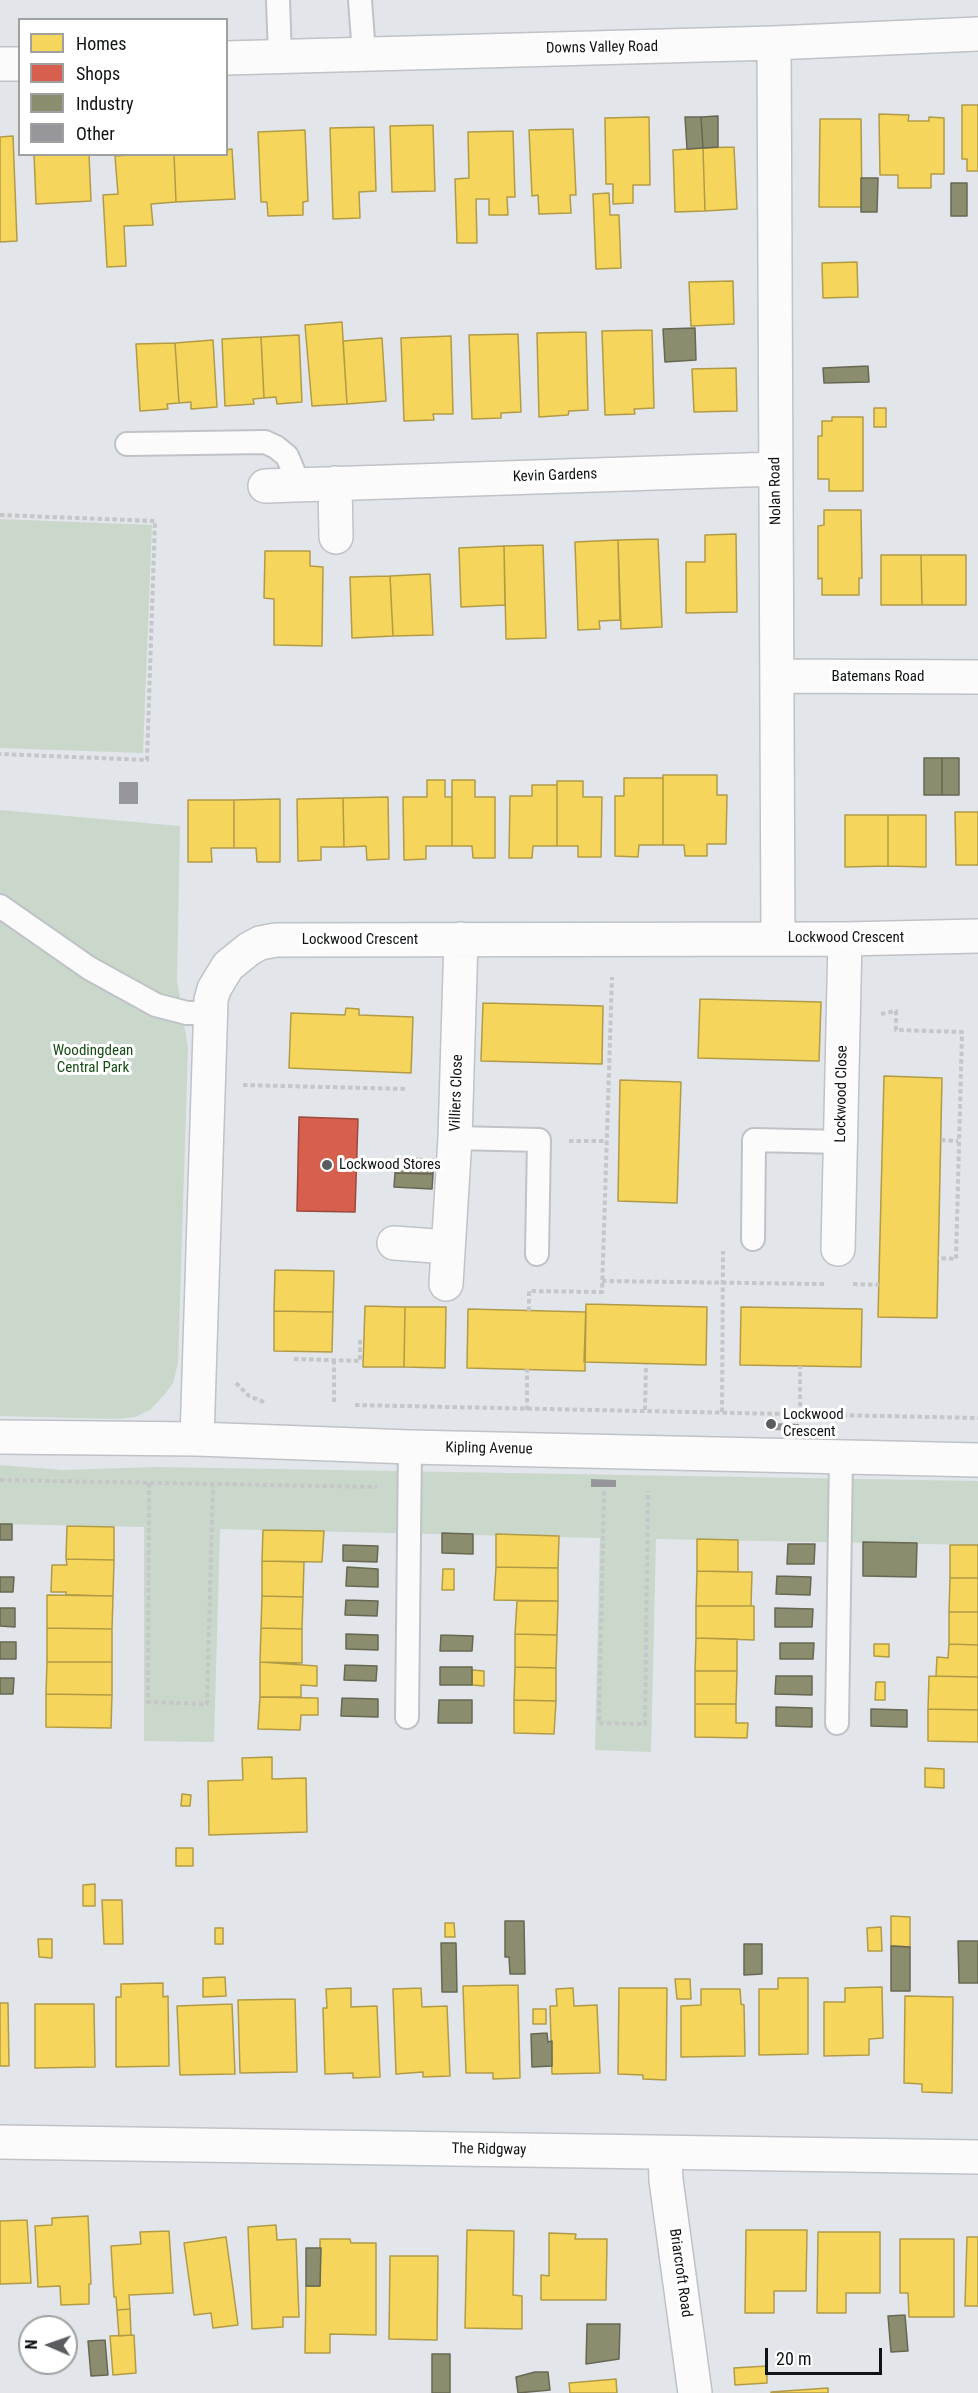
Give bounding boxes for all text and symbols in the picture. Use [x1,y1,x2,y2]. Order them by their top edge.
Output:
legend [18,18,228,156]
text: Homes [76,33,126,54]
street label: Downs Valley Road [546,38,658,58]
text: Shops [76,63,120,84]
text: Industry [76,93,134,114]
text: Other [76,123,115,144]
street label: Nolan Road [766,457,786,525]
street label: Kevin Gardens [512,466,598,486]
street label: Batemans Road [832,668,924,686]
street label: Lockwood Crescent [788,929,904,947]
street label: Lockwood Crescent [302,931,418,949]
park label: Woodingdean Central Park [53,1042,133,1077]
street label: Lockwood Close [832,1045,852,1143]
street label: Villiers Close [447,1054,467,1132]
place label: Lockwood Stores [339,1156,441,1174]
marker: Lockwood Stores [320,1158,334,1172]
place label: Lockwood Crescent [783,1406,844,1441]
marker: Lockwood Crescent [764,1417,778,1431]
street label: Kipling Avenue [445,1439,533,1459]
street label: The Ridgway [451,2140,527,2160]
street label: Briarcroft Road [665,2227,695,2319]
north arrow [18,2315,78,2375]
scale bar [768,2336,885,2374]
text: N [22,2339,41,2350]
text: 20 m [776,2348,811,2369]

